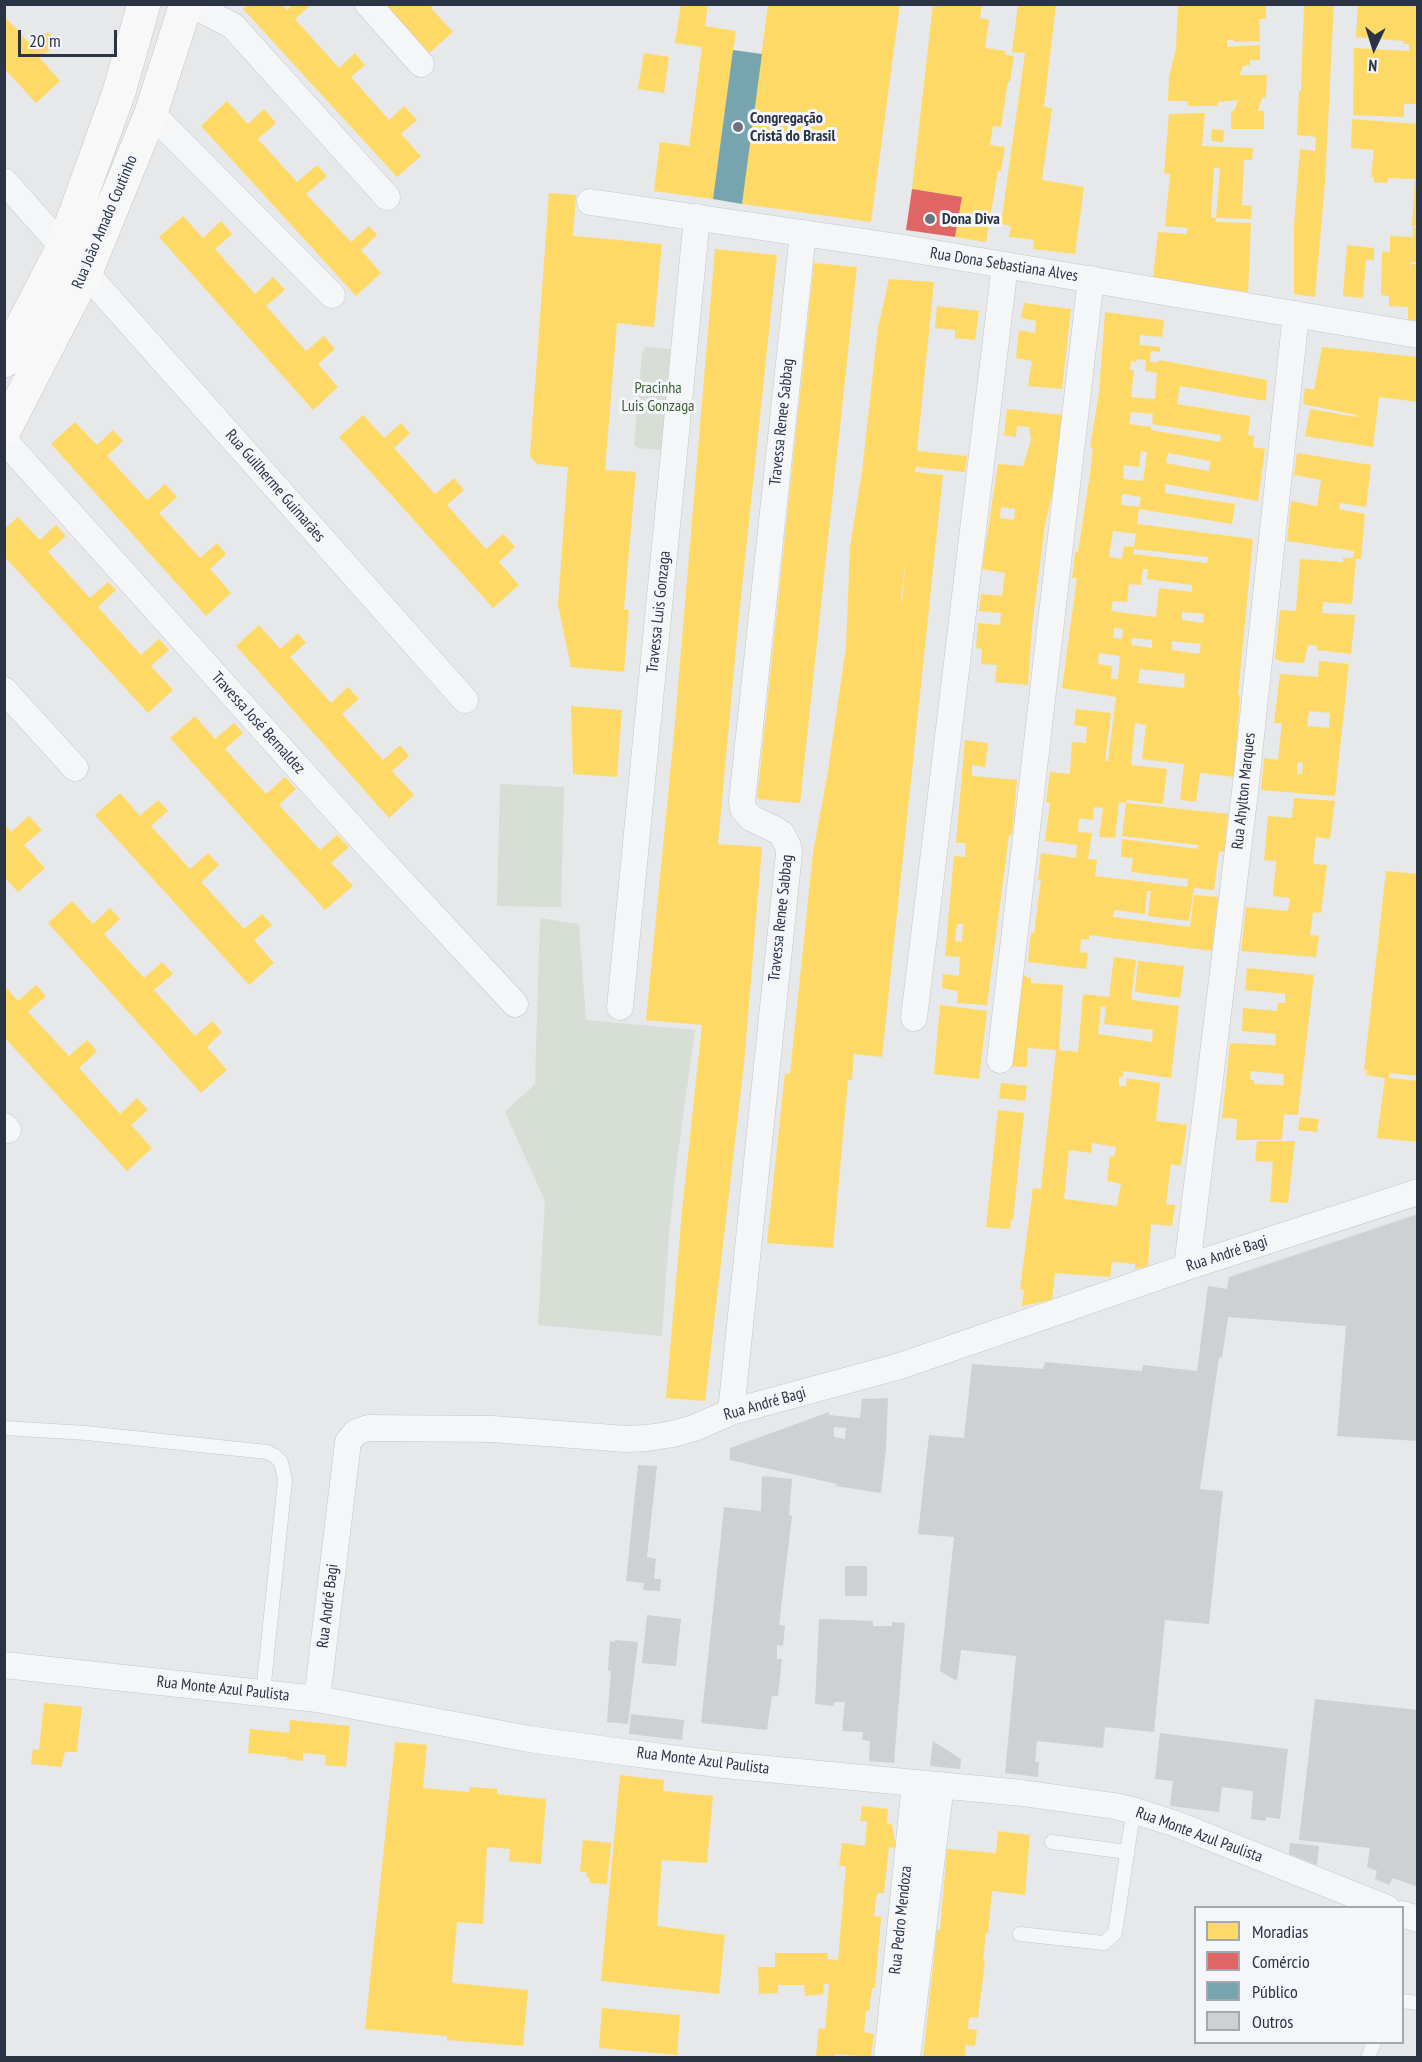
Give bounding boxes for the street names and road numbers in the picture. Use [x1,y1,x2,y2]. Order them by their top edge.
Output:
street label: Rua João Amado Coutinho [68,152,142,292]
street label: Rua Dona Sebastiana Alves [929,244,1079,286]
street label: Travessa Renee Sabbag [766,358,798,486]
street label: Rua Guilherme Guimarães [221,426,329,546]
street label: Travessa Luis Gonzaga [643,550,675,674]
street label: Travessa José Bernaldez [207,668,309,778]
street label: Rua Ahylton Marques [1228,732,1260,850]
street label: Travessa Renee Sabbag [765,854,797,982]
street label: Rua André Bagi [1184,1232,1270,1276]
street label: Rua André Bagi [722,1383,808,1425]
street label: Rua André Bagi [313,1563,343,1649]
street label: Rua Monte Azul Paulista [156,1672,290,1706]
street label: Rua Monte Azul Paulista [636,1743,770,1779]
street label: Rua Monte Azul Paulista [1133,1803,1265,1867]
street label: Rua Pedro Mendoza [886,1865,916,1975]

